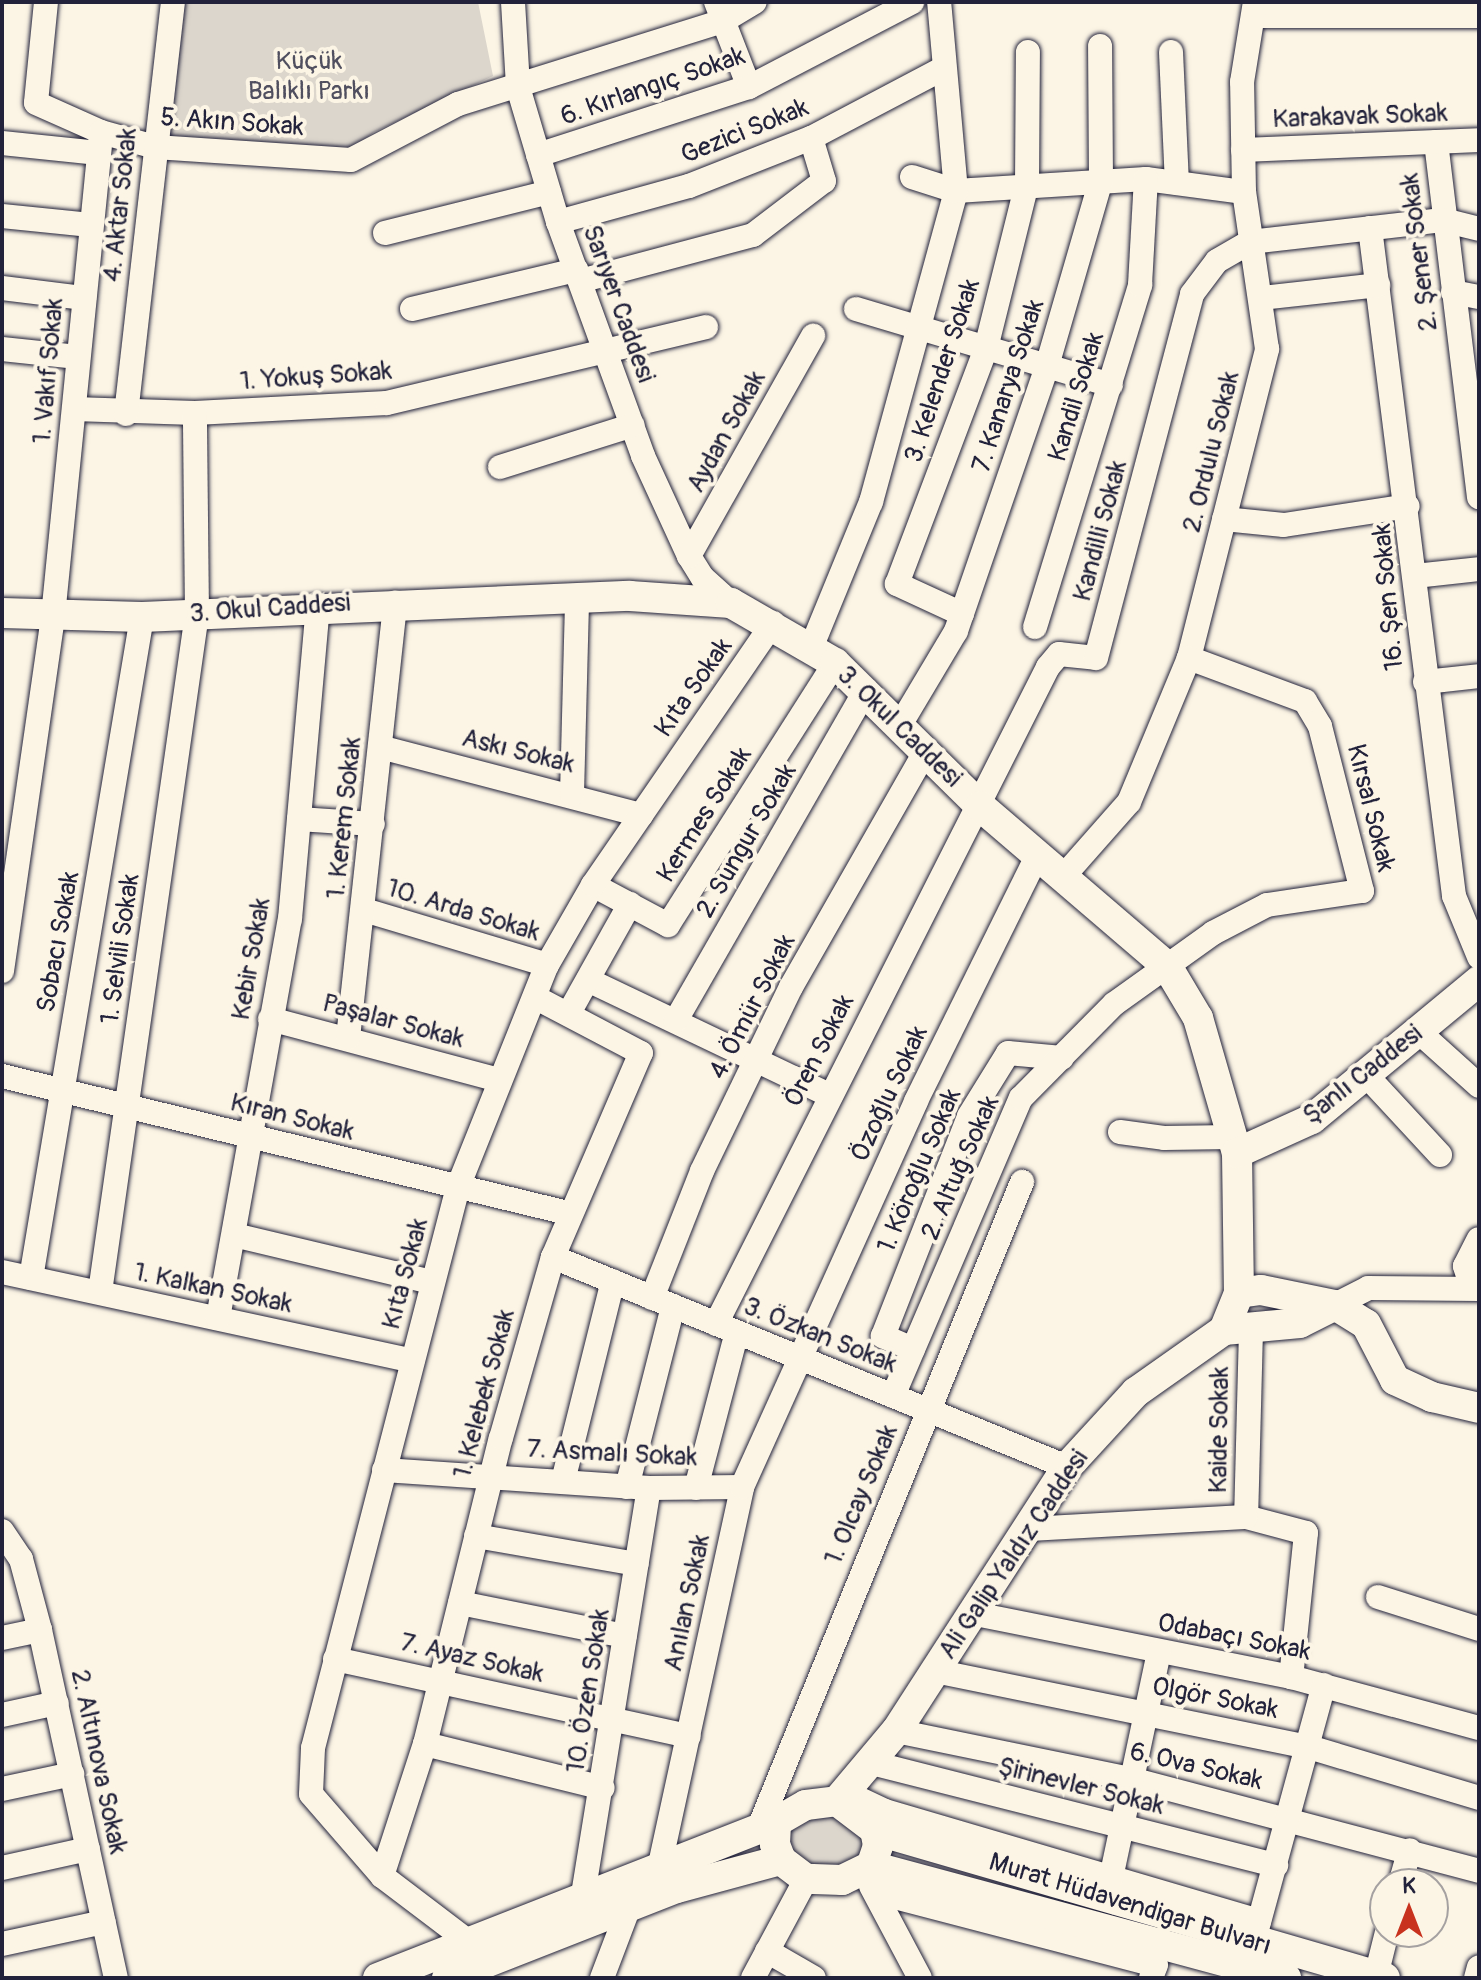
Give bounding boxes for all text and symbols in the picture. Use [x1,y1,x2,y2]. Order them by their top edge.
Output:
street label: 6. Kırlangıç Sokak [557,41,749,133]
park label: Küçük Balıklı Parkı [248,46,370,108]
street label: Gezici Sokak [677,92,813,172]
street label: Karakavak Sokak [1272,98,1448,136]
street label: 5. Akın Sokak [159,102,305,144]
street label: 4. Aktar Sokak [97,127,145,283]
street label: 2. Şener Sokak [1395,171,1445,333]
street label: Sarıyer Caddesi [575,221,661,387]
street label: 3. Kelender Sokak [899,275,987,467]
street label: 7. Kanarya Sokak [966,296,1052,476]
street label: 1. Vakıf Sokak [27,297,71,445]
street label: Kandil Sokak [1043,328,1111,466]
street label: 1. Yokuş Sokak [239,356,393,398]
street label: Aydan Sokak [681,366,773,498]
street label: 2. Ordulu Sokak [1177,368,1247,536]
street label: Kandilli Sokak [1067,457,1135,605]
street label: 16. Şen Sokak [1367,522,1411,672]
street label: 3. Okul Caddesi [189,588,351,630]
street label: Kıta Sokak [649,632,739,744]
street label: 3. Okul Caddesi [830,660,968,794]
street label: Askı Sokak [458,723,578,781]
street label: 1. Kerem Sokak [321,735,369,901]
street label: Kırsal Sokak [1339,741,1401,875]
street label: Kermes Sokak [651,742,759,888]
street label: 2. Sungur Sokak [690,758,804,924]
street label: Sobacı Sokak [31,869,87,1015]
street label: 1. Selvili Sokak [95,872,147,1026]
street label: 10. Arda Sokak [383,873,543,949]
street label: Kebir Sokak [226,895,278,1023]
street label: 4. Ömür Sokak [703,929,803,1085]
street label: Paşalar Sokak [319,988,467,1056]
street label: Ören Sokak [778,990,862,1112]
street label: Şanlı Caddesi [1297,1019,1429,1131]
street label: Özoğlu Sokak [845,1021,935,1167]
street label: 1. Köroğlu Sokak [871,1084,969,1258]
street label: Kıran Sokak [227,1088,357,1148]
street label: 2. Altuğ Sokak [915,1091,1007,1245]
street label: Kıta Sokak [376,1215,436,1333]
street label: 1. Kalkan Sokak [131,1257,295,1321]
street label: 3. Özkan Sokak [739,1291,901,1381]
street label: 1. Kelebek Sokak [447,1306,523,1482]
street label: Kaide Sokak [1203,1366,1237,1494]
street label: 1. Olcay Sokak [819,1420,905,1570]
street label: 7. Asmalı Sokak [526,1434,698,1474]
street label: Ali Galip Yaldız Caddesi [932,1444,1096,1666]
street label: Anılan Sokak [658,1532,718,1674]
street label: 10. Özen Sokak [561,1607,617,1775]
street label: Odabaçı Sokak [1155,1608,1313,1668]
street label: 7. Ayaz Sokak [397,1627,547,1691]
street label: 2. Altınova Sokak [63,1667,133,1857]
street label: Olgör Sokak [1149,1671,1281,1727]
street label: 6. Ova Sokak [1127,1737,1265,1797]
street label: Şirinevler Sokak [995,1751,1167,1823]
street label: Murat Hüdavendigar Bulvarı [985,1847,1275,1963]
north arrow [1369,1868,1449,1948]
text: K [1402,1872,1416,1900]

